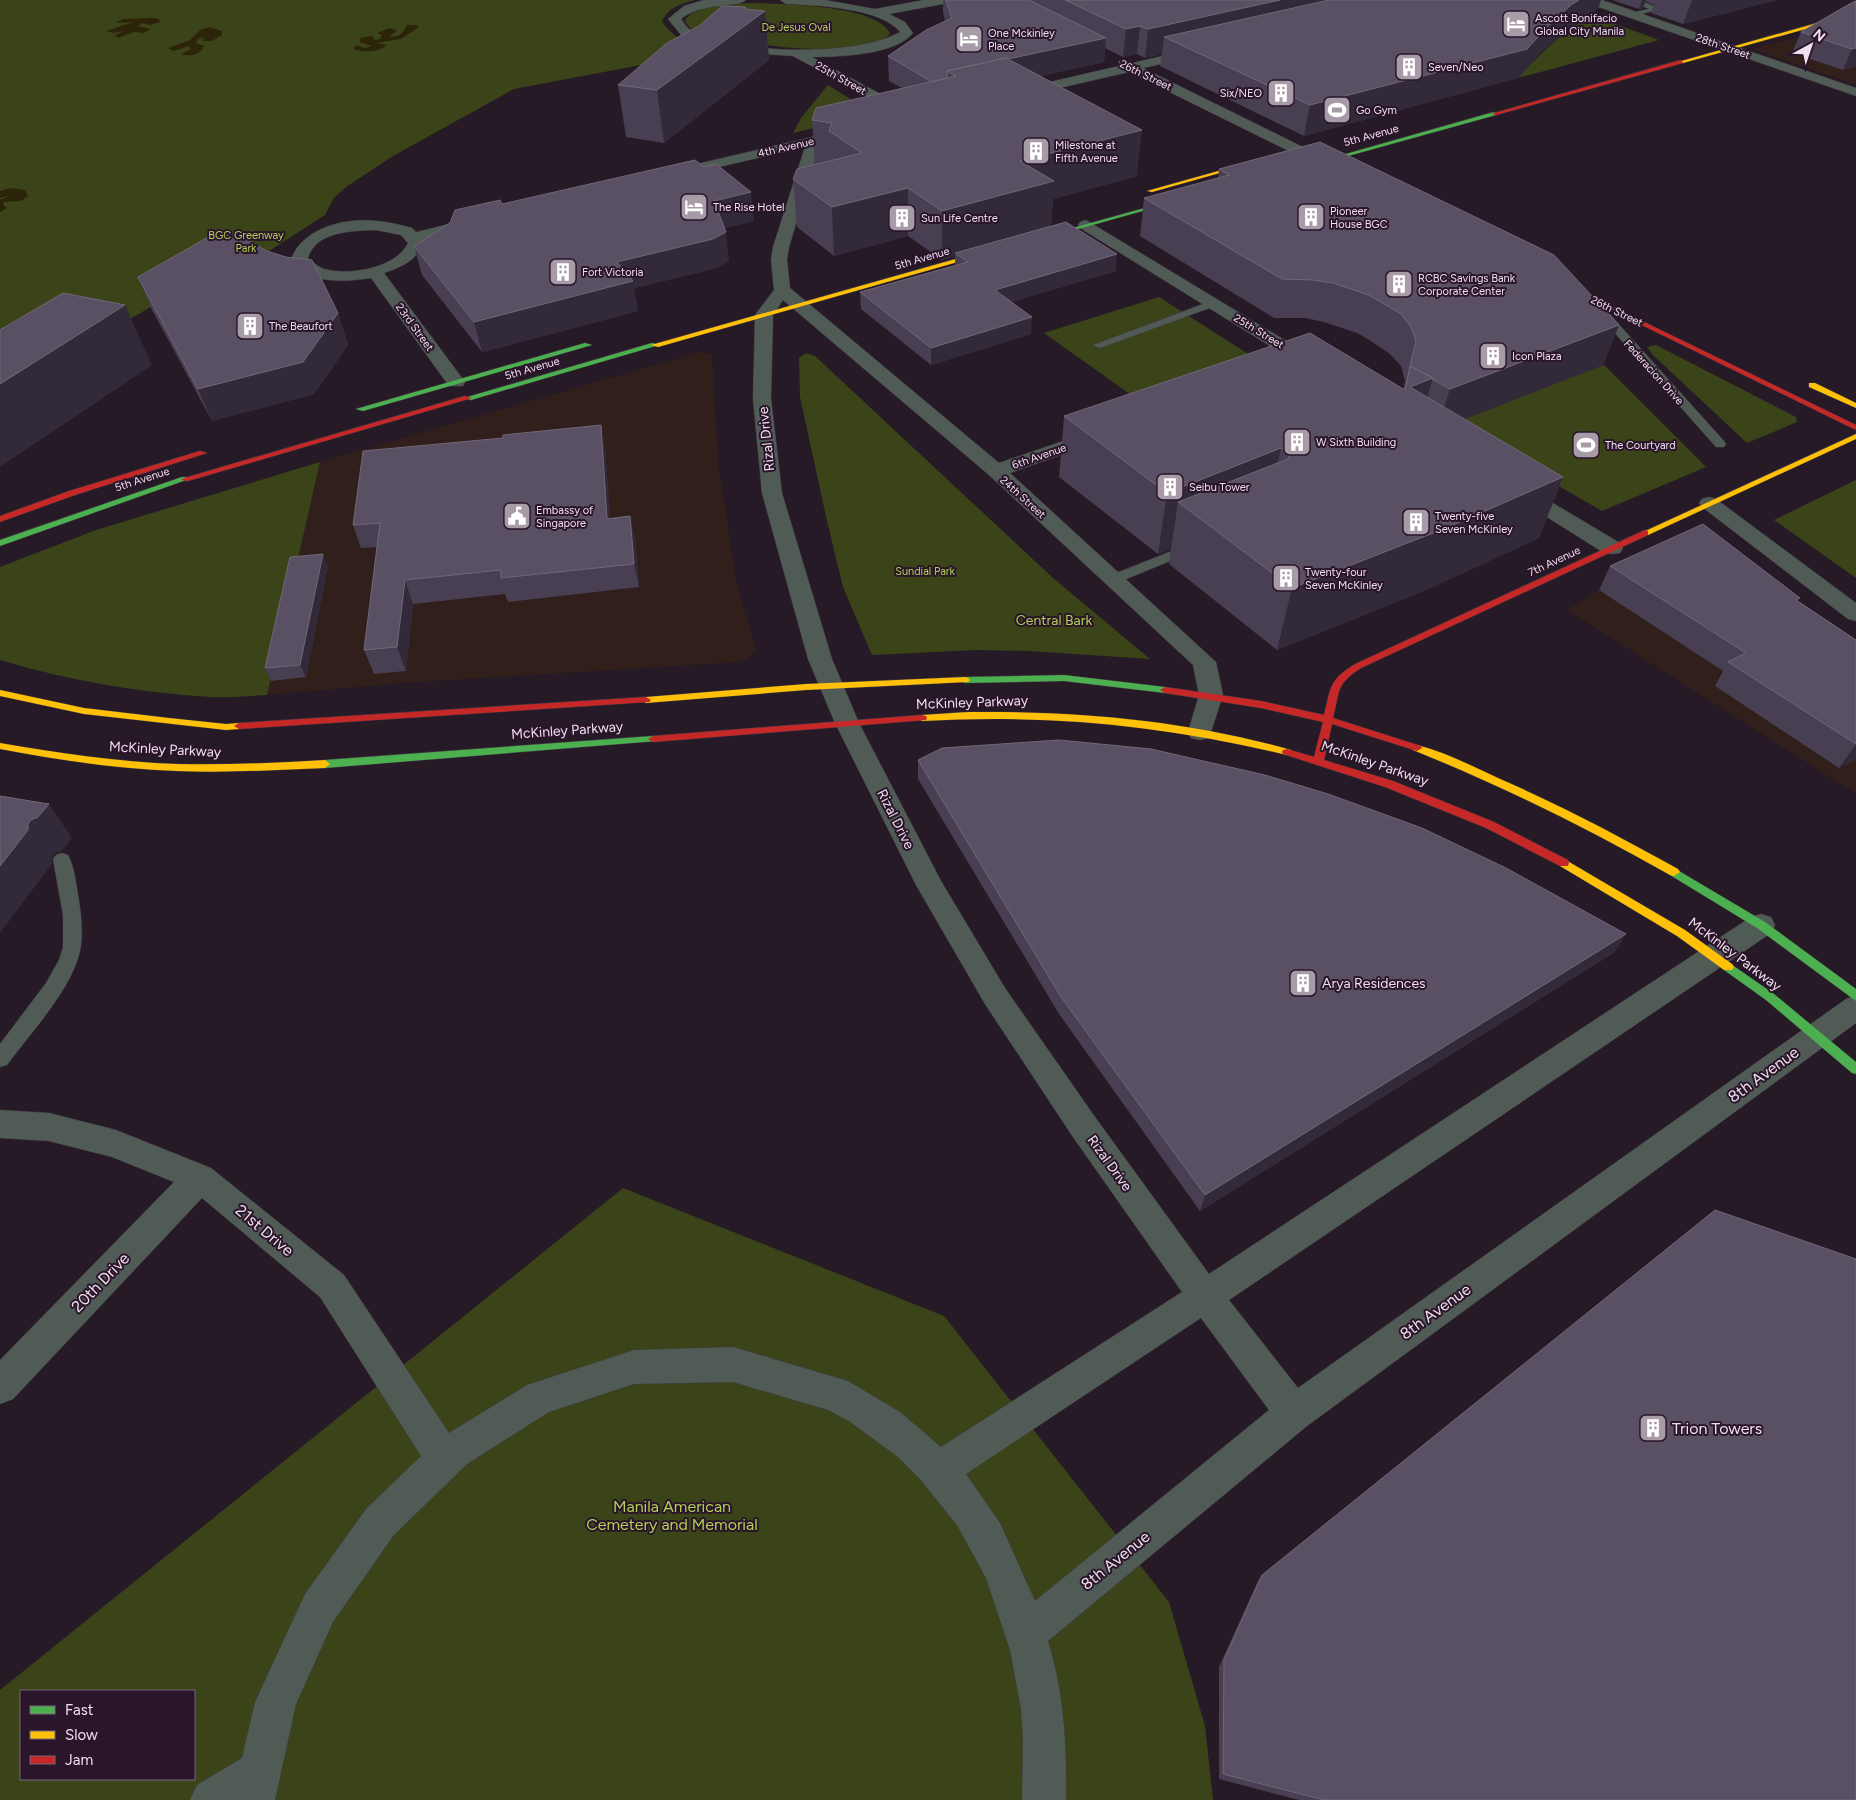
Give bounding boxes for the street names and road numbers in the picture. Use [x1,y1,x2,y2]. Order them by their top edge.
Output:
street label: 28th Street [1694,31,1752,62]
street label: 26th Street [1118,57,1174,94]
street label: 25th Street [813,59,869,98]
street label: 5th Avenue [1342,122,1400,149]
street label: 4th Avenue [757,135,815,160]
street label: 5th Avenue [893,244,951,273]
street label: 26th Street [1589,293,1645,330]
street label: 23rd Street [393,301,436,354]
street label: 25th Street [1231,311,1286,351]
street label: Federacion Drive [1621,337,1686,407]
street label: 5th Avenue [503,354,561,383]
street label: Rizal Drive [755,405,778,472]
street label: 6th Avenue [1010,441,1068,472]
street label: 5th Avenue [113,465,171,494]
street label: 24th Street [997,474,1048,521]
street label: 7th Avenue [1526,544,1582,579]
street label: McKinley Parkway [916,692,1029,713]
street label: McKinley Parkway [510,718,624,743]
street label: McKinley Parkway [1319,737,1431,790]
street label: McKinley Parkway [108,738,222,761]
street label: Rizal Drive [873,786,918,852]
street label: McKinley Parkway [1685,914,1785,995]
street label: 8th Avenue [1724,1042,1803,1106]
street label: Rizal Drive [1084,1132,1136,1195]
street label: 21st Drive [232,1201,298,1260]
street label: 20th Drive [67,1249,133,1316]
street label: 8th Avenue [1396,1279,1475,1343]
street label: 8th Avenue [1077,1527,1154,1594]

